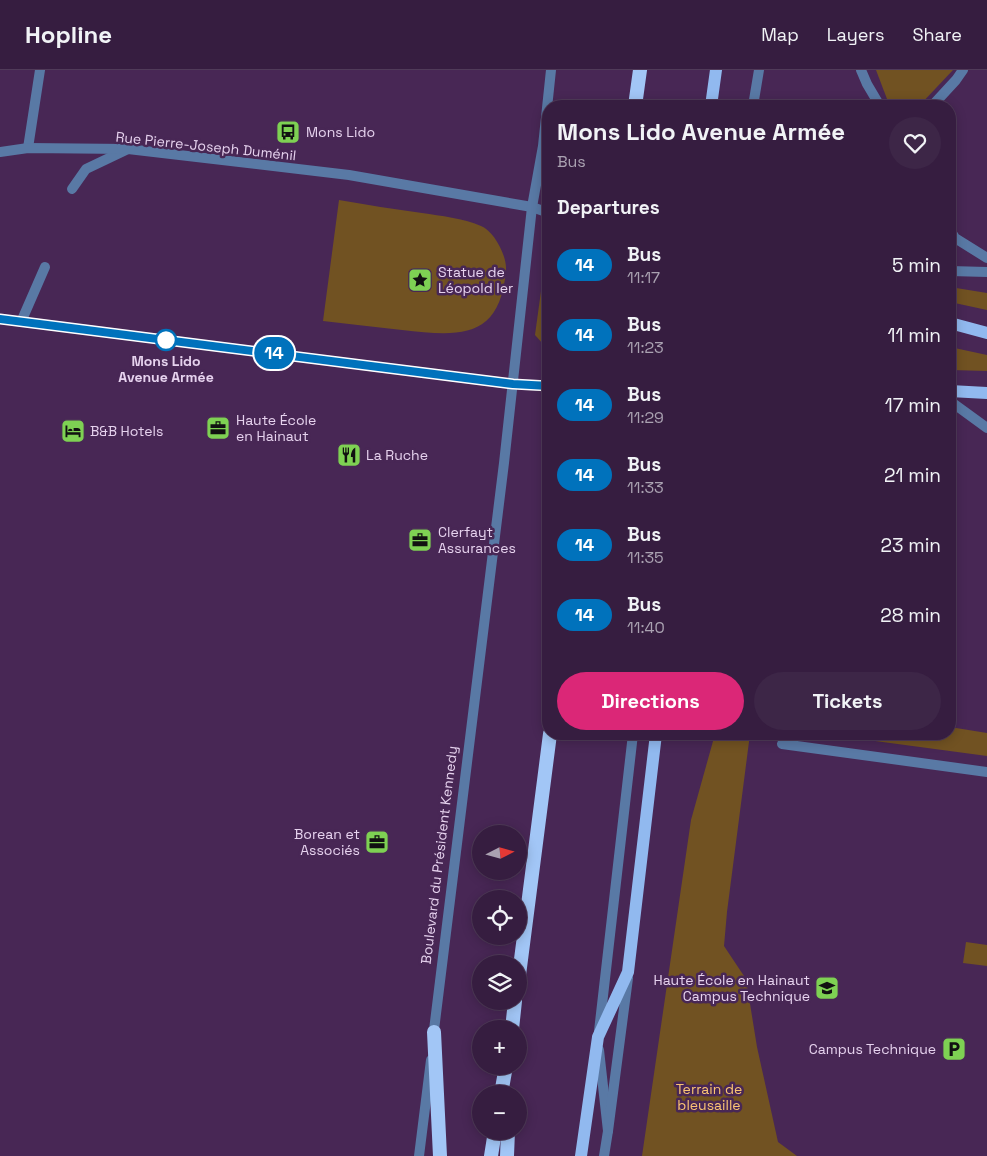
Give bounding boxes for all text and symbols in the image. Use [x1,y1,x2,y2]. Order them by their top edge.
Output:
text: Hopline [25,19,112,50]
text: Map [761,23,799,46]
text: Layers [827,23,884,46]
text: Share [912,23,962,46]
text: Mons Lido Avenue Armée [557,116,845,147]
button: heart [889,117,941,169]
bus stop icon: Mons Lido [275,119,301,145]
place label: Mons Lido [306,123,375,141]
street label: Rue Pierre-Joseph Duménil [115,128,297,164]
text: Bus [557,151,586,172]
text: Departures [557,195,660,220]
text: Bus [627,242,661,267]
text: 14 [575,253,594,276]
text: 5 min [892,253,941,278]
place label: Statue de Léopold Ier [438,263,513,297]
place icon: Statue de Léopold Ier [407,267,433,293]
text: 11:17 [627,267,660,288]
text: Bus [627,312,661,337]
text: 14 [575,323,594,346]
text: 11 min [888,323,941,348]
marker: Mons Lido Avenue Armée [155,329,177,351]
line badge: 14 [252,337,296,369]
text: 11:23 [627,337,664,358]
text: 14 [264,341,284,364]
place label: Mons Lido Avenue Armée [118,352,214,386]
text: Bus [627,382,661,407]
text: 14 [575,393,594,416]
text: 17 min [885,393,941,418]
text: 11:29 [627,407,664,428]
place label: Haute École en Hainaut [236,411,316,445]
office icon: Haute École en Hainaut [205,415,231,441]
hotel icon: B&B Hotels [60,418,86,444]
place label: B&B Hotels [90,422,163,440]
restaurant icon: La Ruche [336,442,362,468]
place label: La Ruche [366,446,428,464]
text: Bus [627,452,661,477]
text: 14 [575,463,594,486]
text: 21 min [884,463,941,488]
text: 11:33 [627,477,664,498]
text: Bus [627,522,661,547]
place label: Clerfayt Assurances [438,523,516,557]
office icon: Clerfayt Assurances [407,527,433,553]
text: 14 [575,533,594,556]
text: 23 min [881,533,941,558]
text: 11:35 [627,547,664,568]
text: Bus [627,592,661,617]
text: 14 [575,603,594,626]
text: 28 min [880,603,941,628]
text: 11:40 [627,617,665,638]
button: Directions [557,672,744,730]
button: Tickets [754,672,941,730]
street label: Boulevard du Président Kennedy [417,745,461,965]
place label: Borean et Associés [294,825,360,859]
north arrow [472,825,528,880]
map controls [472,825,527,1140]
office icon: Borean et Associés [364,829,390,855]
button: locate [472,890,527,945]
button: layers [472,955,527,1010]
place label: Haute École en Hainaut Campus Technique [653,971,810,1005]
school or university icon: Haute École en Hainaut Campus Technique [814,975,840,1001]
button: + [472,1020,527,1075]
parking icon: Campus Technique [941,1036,967,1062]
place label: Campus Technique [809,1040,936,1058]
park label: Terrain de bleusaille [676,1080,742,1114]
button: − [472,1085,527,1140]

